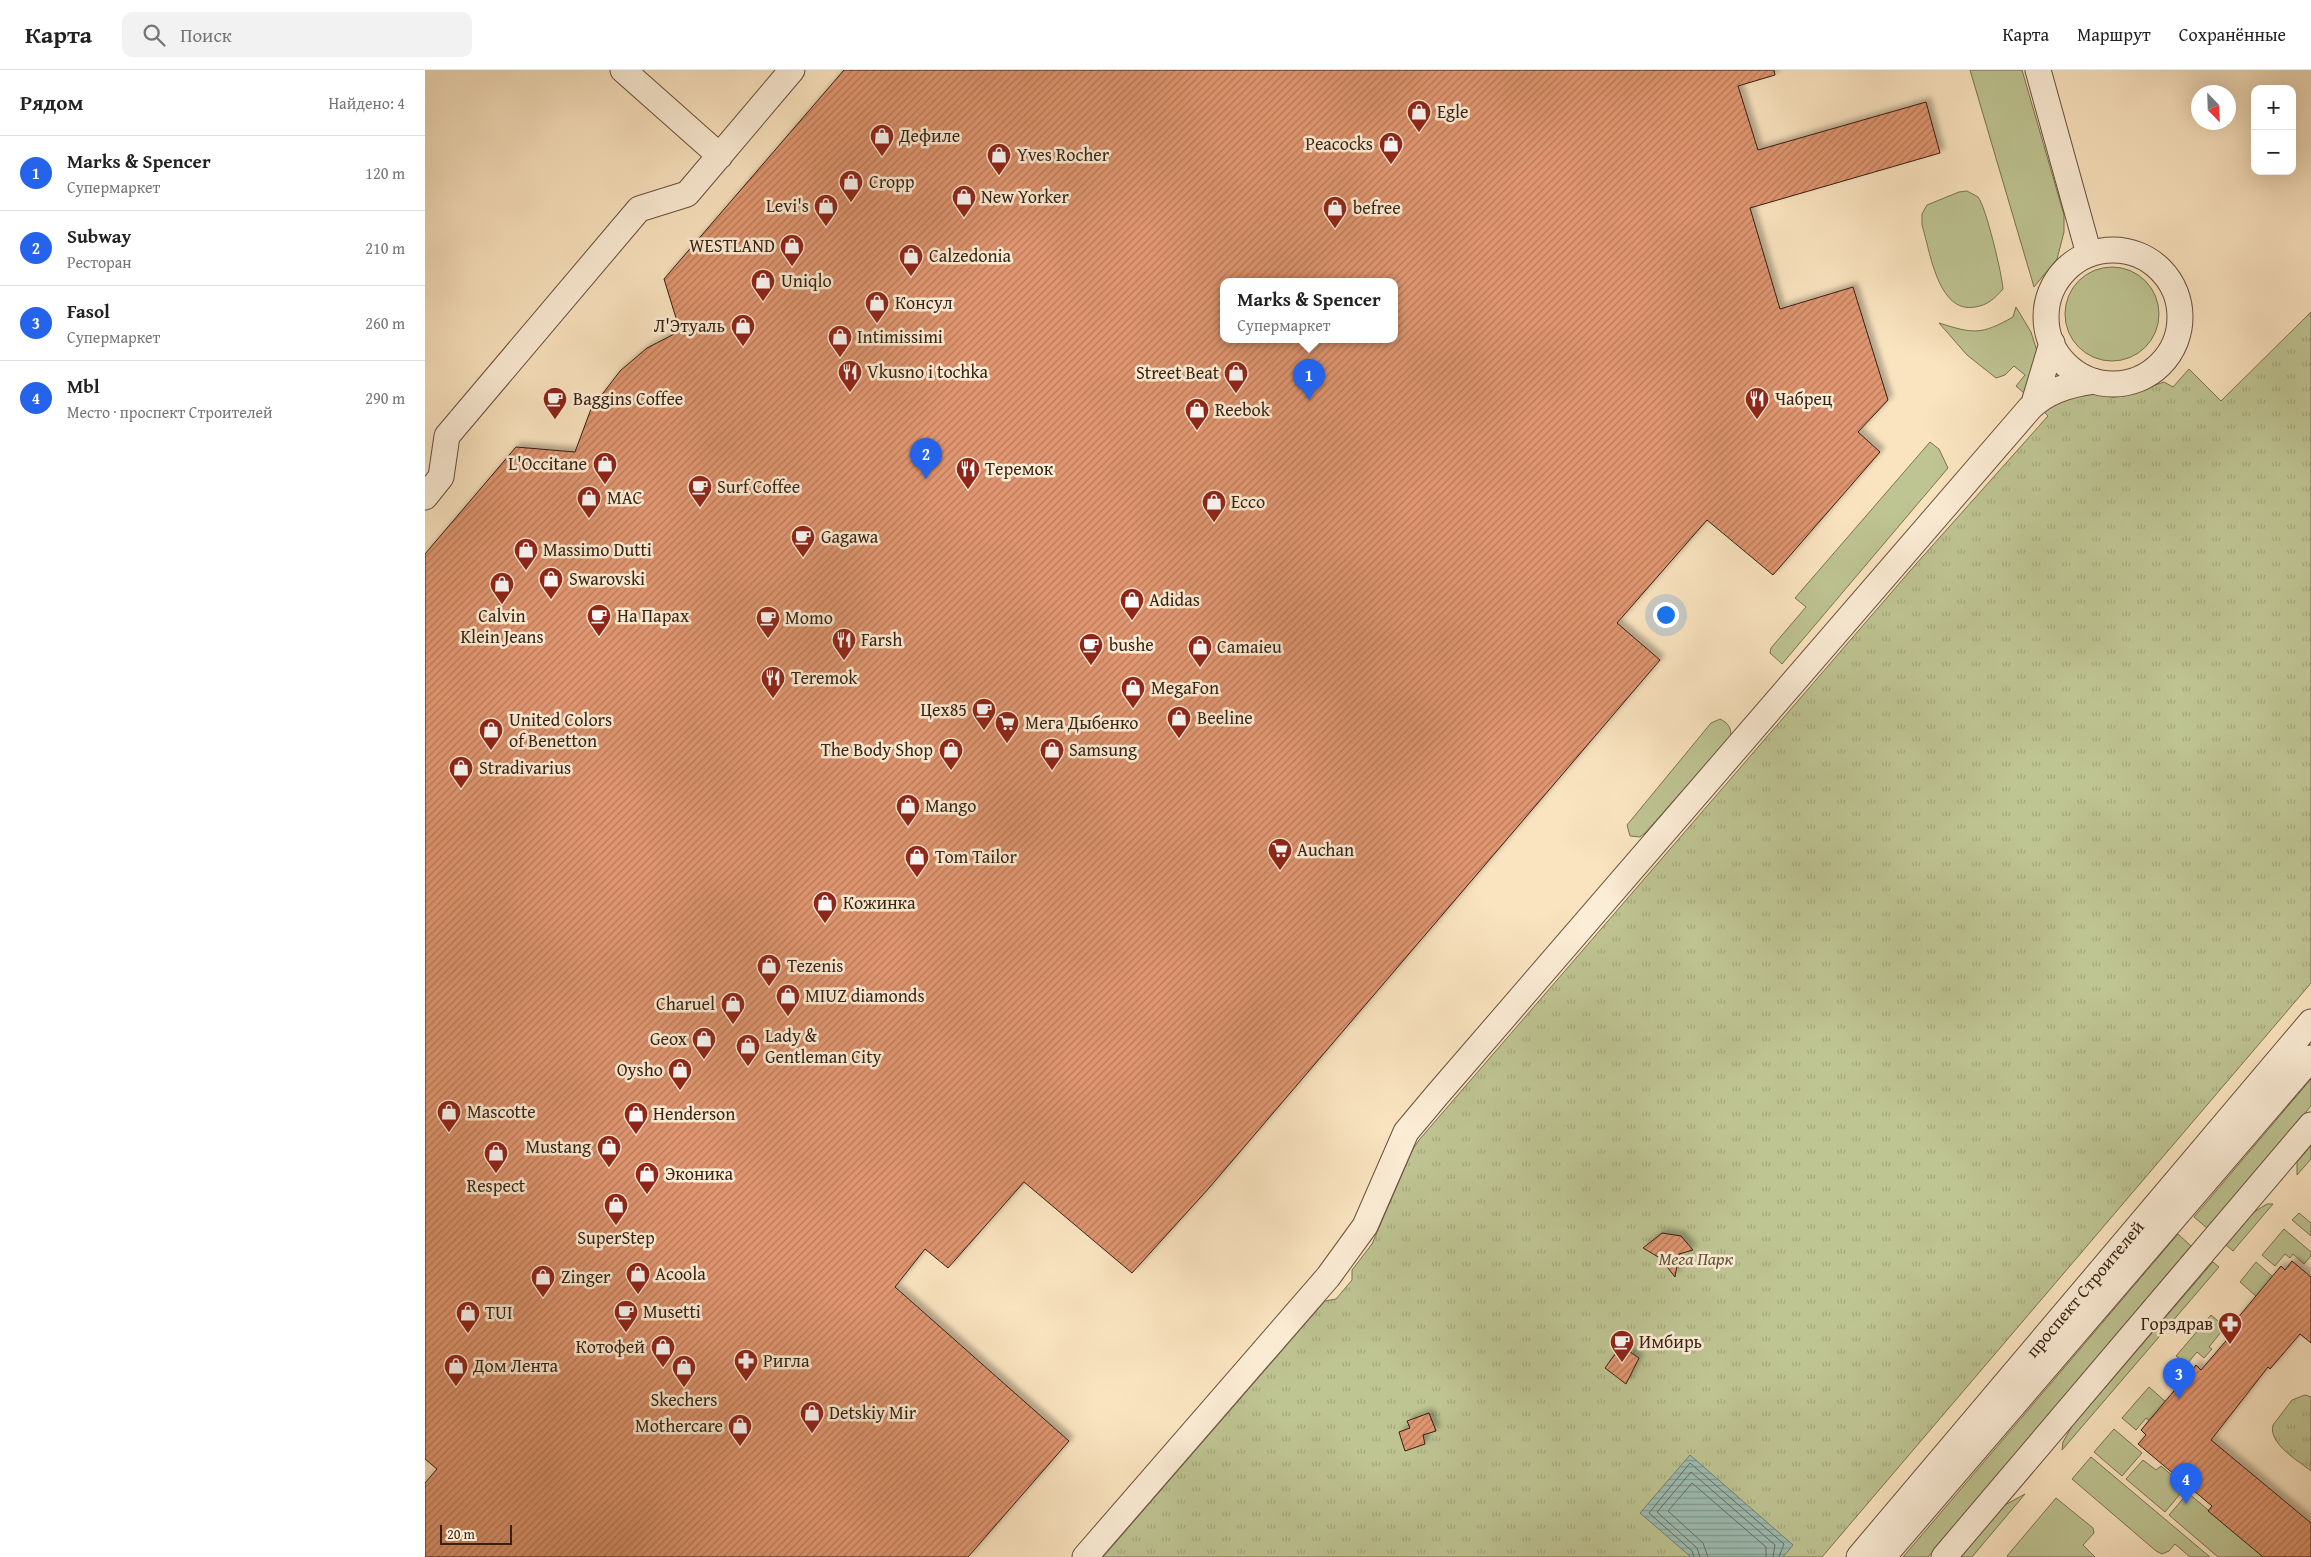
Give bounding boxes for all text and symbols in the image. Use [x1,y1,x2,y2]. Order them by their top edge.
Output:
search box [122,12,472,57]
text: Карта [25,17,92,52]
icon: search [140,21,168,49]
text: Поиск [180,21,232,49]
text: Карта [2003,21,2049,48]
text: Маршрут [2077,21,2151,48]
text: Сохранённые [2179,21,2286,48]
north arrow [2191,85,2236,130]
map controls [2251,85,2296,175]
button: + [2251,85,2296,130]
text: Рядом [20,87,83,118]
text: Найдено: 4 [328,91,405,115]
place label: Egle [1437,98,1469,125]
shop icon: Egle [1406,99,1432,133]
place label: Дефиле [898,122,960,149]
shop icon: Дефиле [869,123,895,157]
place label: Peacocks [1305,130,1373,157]
button: − [2251,130,2296,175]
shop icon: Peacocks [1378,131,1404,165]
place label: Yves Rocher [1017,141,1110,168]
shop icon: Yves Rocher [986,142,1012,176]
text: Marks & Spencer [67,147,211,175]
text: 1 [32,161,40,185]
text: 120 m [365,161,405,185]
place label: Cropp [869,168,915,195]
shop icon: Cropp [838,169,864,203]
text: Супермаркет [67,175,160,199]
place label: New Yorker [981,183,1070,210]
shop icon: New Yorker [951,184,977,218]
place label: Levi's [766,192,809,219]
shop icon: Levi's [813,193,839,227]
place label: befree [1353,194,1401,221]
shop icon: befree [1322,195,1348,229]
text: Subway [67,222,131,250]
place label: WESTLAND [689,232,775,259]
shop icon: WESTLAND [779,233,805,267]
text: 2 [32,236,40,260]
text: 210 m [365,236,405,260]
place label: Calzedonia [929,242,1012,269]
shop icon: Calzedonia [898,243,924,277]
text: Ресторан [67,250,132,274]
place label: Uniqlo [781,267,832,294]
shop icon: Uniqlo [750,268,776,302]
popup [1220,278,1398,343]
text: Marks & Spencer [1237,285,1381,313]
place label: Консул [895,289,953,316]
shop icon: Консул [864,290,890,324]
text: Fasol [67,297,110,325]
text: 3 [32,311,40,335]
text: 260 m [365,311,405,335]
place label: Л'Этуаль [654,312,725,339]
shop icon: Л'Этуаль [730,313,756,347]
text: Супермаркет [1237,313,1330,337]
place label: Intimissimi [857,323,943,350]
shop icon: Intimissimi [827,324,853,358]
text: Супермаркет [67,325,160,349]
place label: Vkusno i tochka [867,358,989,385]
restaurant icon: Vkusno i tochka [837,359,863,393]
place label: Street Beat [1136,359,1220,386]
pin: 1 [1293,359,1325,400]
shop icon: Street Beat [1223,360,1249,394]
text: Mbl [67,372,100,400]
place label: Baggins Coffee [573,385,683,412]
place label: Чабрец [1775,385,1832,412]
text: 4 [32,386,40,410]
text: 290 m [365,386,405,410]
cafe icon: Baggins Coffee [542,386,568,420]
restaurant icon: Чабрец [1744,386,1770,420]
place label: Reebok [1215,396,1271,423]
shop icon: Reebok [1184,397,1210,431]
text: Место · проспект Строителей [67,400,273,424]
pin: 2 [910,438,942,479]
place label: L'Occitane [508,450,587,477]
shop icon: L'Occitane [592,451,618,485]
place label: Теремок [985,455,1054,482]
restaurant icon: Теремок [955,456,981,490]
place label: Surf Coffee [717,473,800,500]
cafe icon: Surf Coffee [687,474,713,508]
place label: MAC [607,484,642,511]
shop icon: MAC [576,485,602,519]
place label: Ecco [1231,488,1265,515]
shop icon: Ecco [1201,489,1227,523]
place label: Gagawa [821,523,879,550]
cafe icon: Gagawa [790,524,816,558]
place label: Massimo Dutti [543,536,652,563]
shop icon: Massimo Dutti [513,537,539,571]
place label: Swarovski [569,565,645,592]
shop icon: Swarovski [538,566,564,600]
shop icon: Calvin Klein Jeans [489,571,515,605]
place label: Adidas [1149,586,1200,613]
shop icon: Adidas [1119,587,1145,621]
place label: Calvin Klein Jeans [460,602,544,650]
place label: На Парах [617,602,690,629]
your location [1653,602,1679,628]
cafe icon: На Парах [586,603,612,637]
place label: Momo [785,604,833,631]
cafe icon: Momo [755,605,781,639]
place label: Farsh [861,626,902,653]
restaurant icon: Farsh [831,627,857,661]
place label: bushe [1109,631,1154,658]
cafe icon: bushe [1078,632,1104,666]
place label: Camaieu [1217,633,1282,660]
shop icon: Camaieu [1187,634,1213,668]
place label: Teremok [791,664,858,691]
restaurant icon: Teremok [760,665,786,699]
place label: MegaFon [1151,674,1219,701]
shop icon: MegaFon [1120,675,1146,709]
place label: Цех85 [920,696,967,723]
cafe icon: Цех85 [971,697,997,731]
place label: Beeline [1197,704,1253,731]
shop icon: Beeline [1166,705,1192,739]
place label: United Colors of Benetton [509,706,612,754]
place label: Мега Дыбенко [1025,709,1139,736]
supermarket icon: Мега Дыбенко [994,710,1020,744]
shop icon: United Colors of Benetton [478,717,504,751]
place label: The Body Shop [821,736,933,763]
place label: Samsung [1069,736,1137,763]
shop icon: The Body Shop [938,737,964,771]
shop icon: Samsung [1039,737,1065,771]
place label: Stradivarius [479,754,571,781]
shop icon: Stradivarius [448,755,474,789]
place label: Mango [925,792,977,819]
shop icon: Mango [895,793,921,827]
place label: Auchan [1297,836,1354,863]
supermarket icon: Auchan [1267,837,1293,871]
place label: Tom Tailor [935,843,1017,870]
shop icon: Tom Tailor [904,844,930,878]
place label: Кожинка [843,889,916,916]
shop icon: Кожинка [812,890,838,924]
place label: Tezenis [787,952,843,979]
shop icon: Tezenis [756,953,782,987]
place label: MIUZ diamonds [805,982,925,1009]
shop icon: MIUZ diamonds [775,983,801,1017]
place label: Charuel [656,990,715,1017]
shop icon: Charuel [720,991,746,1025]
place label: Lady & Gentleman City [765,1022,881,1070]
place label: Geox [650,1025,688,1052]
shop icon: Geox [691,1026,717,1060]
shop icon: Lady & Gentleman City [735,1033,761,1067]
place label: Oysho [617,1056,663,1083]
shop icon: Oysho [667,1057,693,1091]
place label: Mascotte [467,1098,536,1125]
shop icon: Mascotte [436,1099,462,1133]
place label: Henderson [653,1100,735,1127]
shop icon: Henderson [623,1101,649,1135]
place label: Mustang [525,1133,591,1160]
shop icon: Mustang [596,1134,622,1168]
shop icon: Respect [483,1140,509,1174]
place label: Эконика [665,1160,733,1187]
shop icon: Эконика [634,1161,660,1195]
place label: Respect [467,1172,526,1199]
shop icon: SuperStep [603,1192,629,1226]
street label: проспект Строителей [2019,1214,2150,1363]
place label: SuperStep [577,1224,655,1251]
park label: Мега Парк [1658,1245,1734,1272]
place label: Acoola [655,1260,706,1287]
shop icon: Acoola [625,1261,651,1295]
place label: Zinger [561,1263,611,1290]
shop icon: Zinger [530,1264,556,1298]
place label: Musetti [643,1298,701,1325]
place label: TUI [485,1299,512,1326]
cafe icon: Musetti [613,1299,639,1333]
shop icon: TUI [455,1300,481,1334]
place label: Горздрав [2141,1310,2213,1337]
pharmacy icon: Горздрав [2217,1311,2243,1345]
place label: Имбирь [1639,1328,1702,1355]
cafe icon: Имбирь [1609,1329,1635,1363]
place label: Котофей [576,1333,645,1360]
shop icon: Котофей [650,1334,676,1368]
place label: Ригла [763,1347,810,1374]
pharmacy icon: Ригла [733,1348,759,1382]
place label: Дом Лента [472,1352,559,1379]
shop icon: Дом Лента [443,1353,469,1387]
shop icon: Skechers [671,1354,697,1388]
pin: 3 [2163,1358,2195,1399]
place label: Skechers [651,1386,717,1413]
place label: Detskiy Mir [829,1399,917,1426]
shop icon: Detskiy Mir [799,1400,825,1434]
place label: Mothercare [635,1412,723,1439]
shop icon: Mothercare [727,1413,753,1447]
pin: 4 [2170,1463,2202,1504]
scale bar [440,1522,513,1545]
text: 20 m [447,1524,475,1544]

